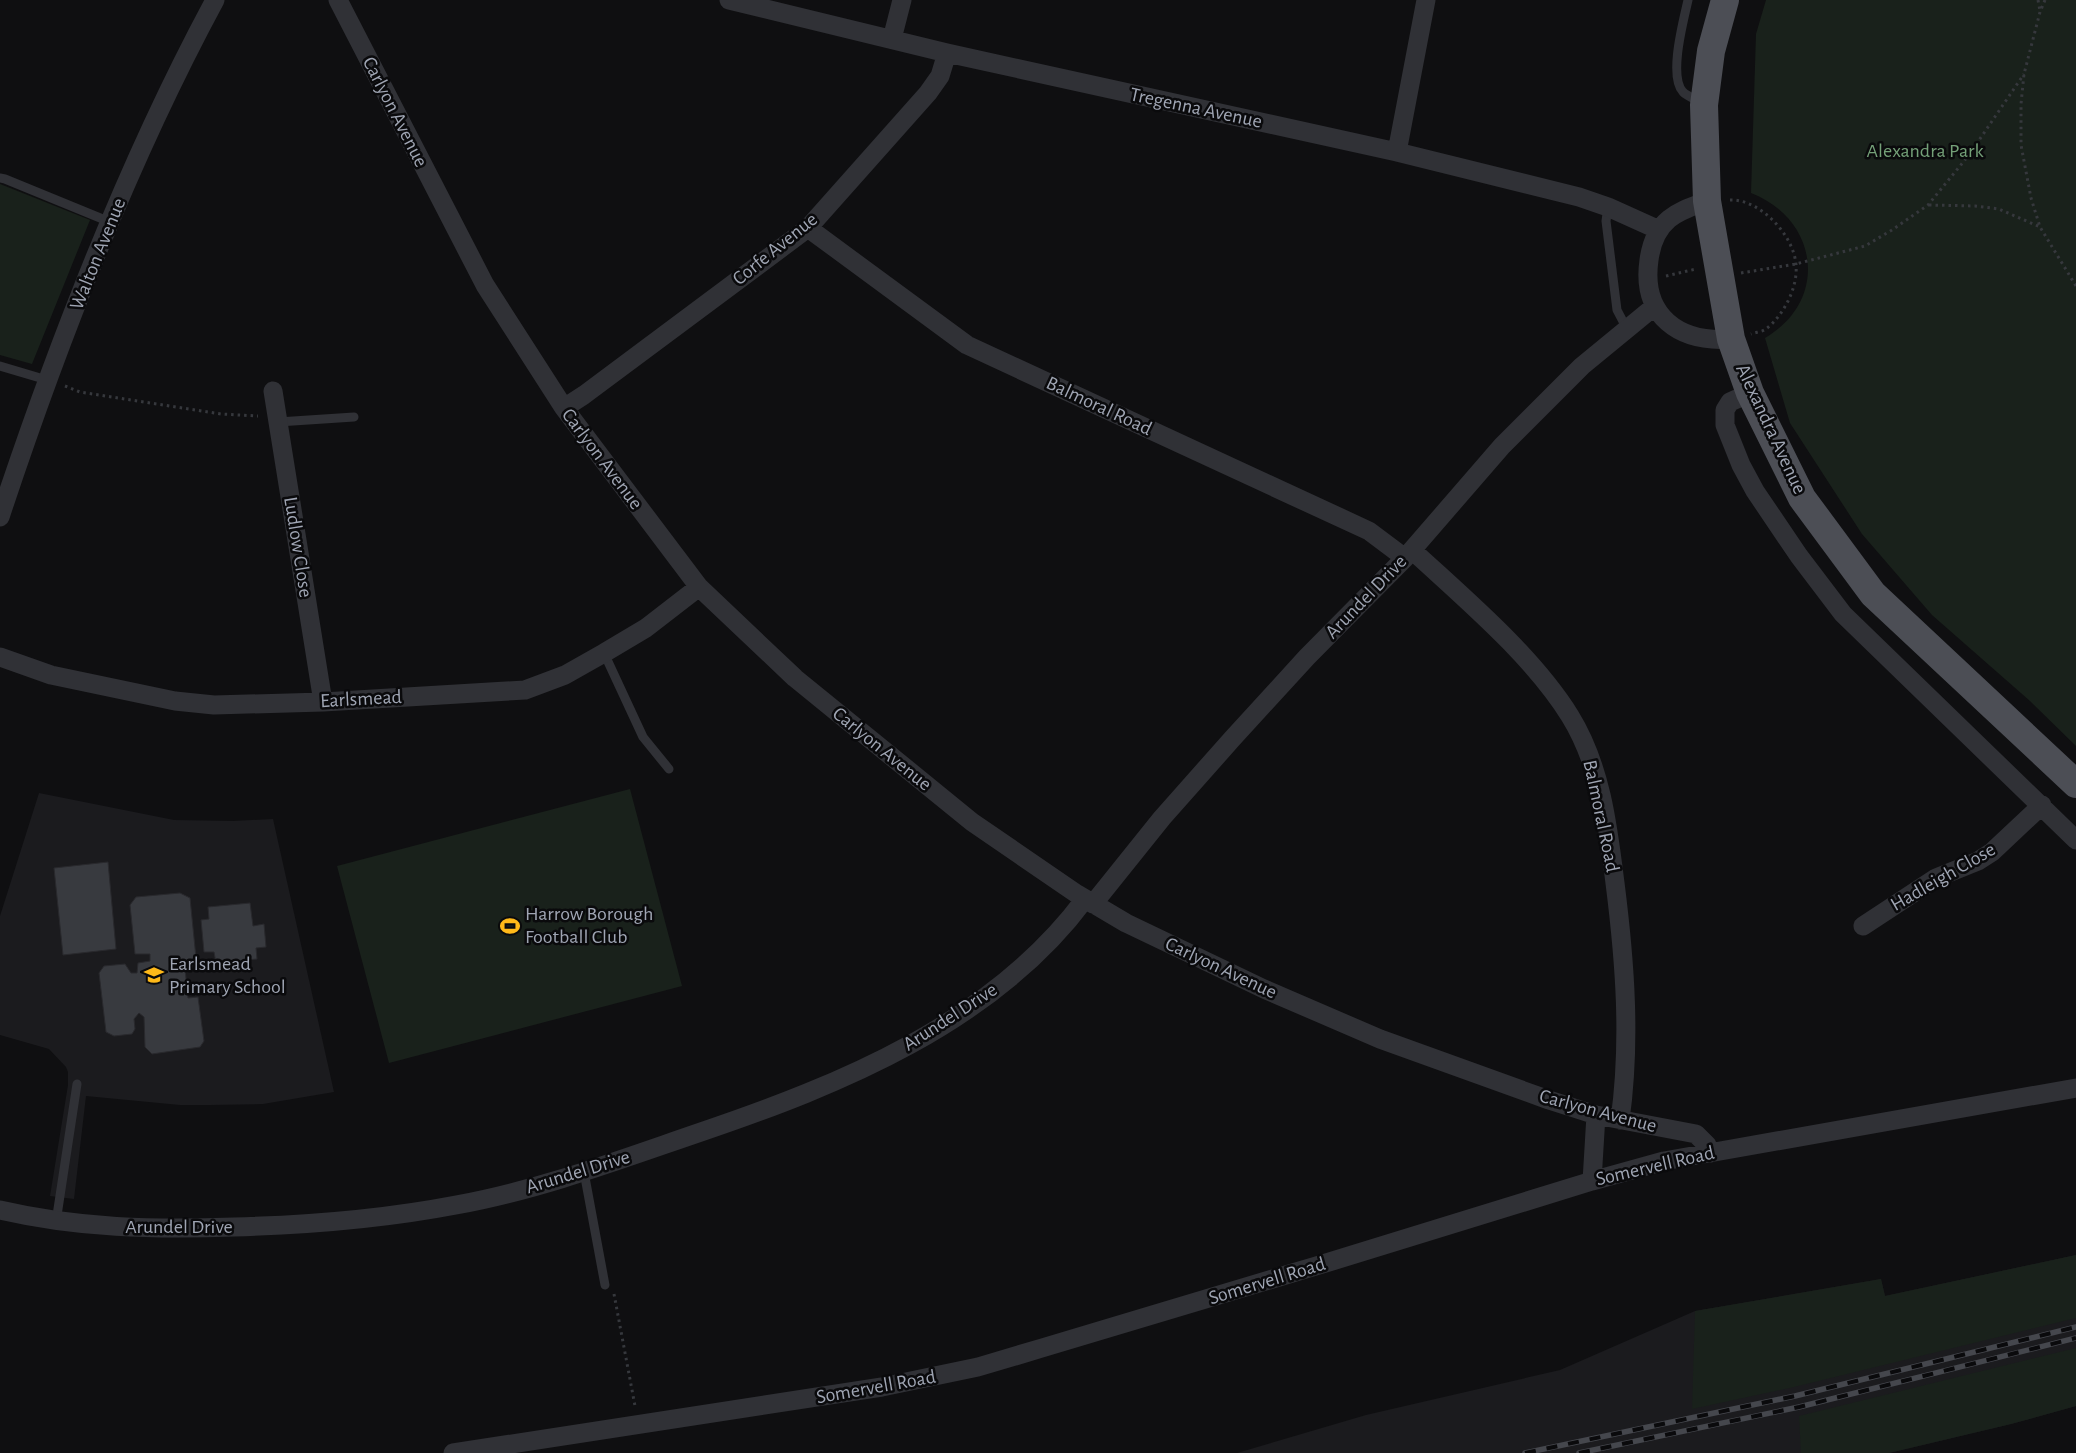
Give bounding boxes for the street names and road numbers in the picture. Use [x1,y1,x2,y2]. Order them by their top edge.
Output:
street label: Carlyon Avenue [359,54,431,170]
street label: Tregenna Avenue [1128,84,1264,132]
street label: Walton Avenue [67,195,129,313]
street label: Corfe Avenue [729,209,821,289]
street label: Alexandra Avenue [1732,361,1810,497]
street label: Balmoral Road [1043,373,1155,439]
street label: Carlyon Avenue [558,405,646,513]
street label: Ludlow Close [280,495,316,599]
street label: Arundel Drive [1321,551,1411,643]
street label: Earlsmead [320,687,402,711]
street label: Carlyon Avenue [829,703,935,795]
street label: Balmoral Road [1579,758,1623,874]
street label: Hadleigh Close [1887,839,1999,915]
street label: Carlyon Avenue [1162,933,1280,1003]
street label: Arundel Drive [899,979,1001,1055]
street label: Carlyon Avenue [1537,1086,1659,1136]
street label: Somervell Road [1594,1143,1716,1189]
street label: Arundel Drive [524,1147,632,1197]
street label: Arundel Drive [125,1217,233,1237]
street label: Somervell Road [1206,1254,1328,1308]
street label: Somervell Road [815,1367,937,1407]

